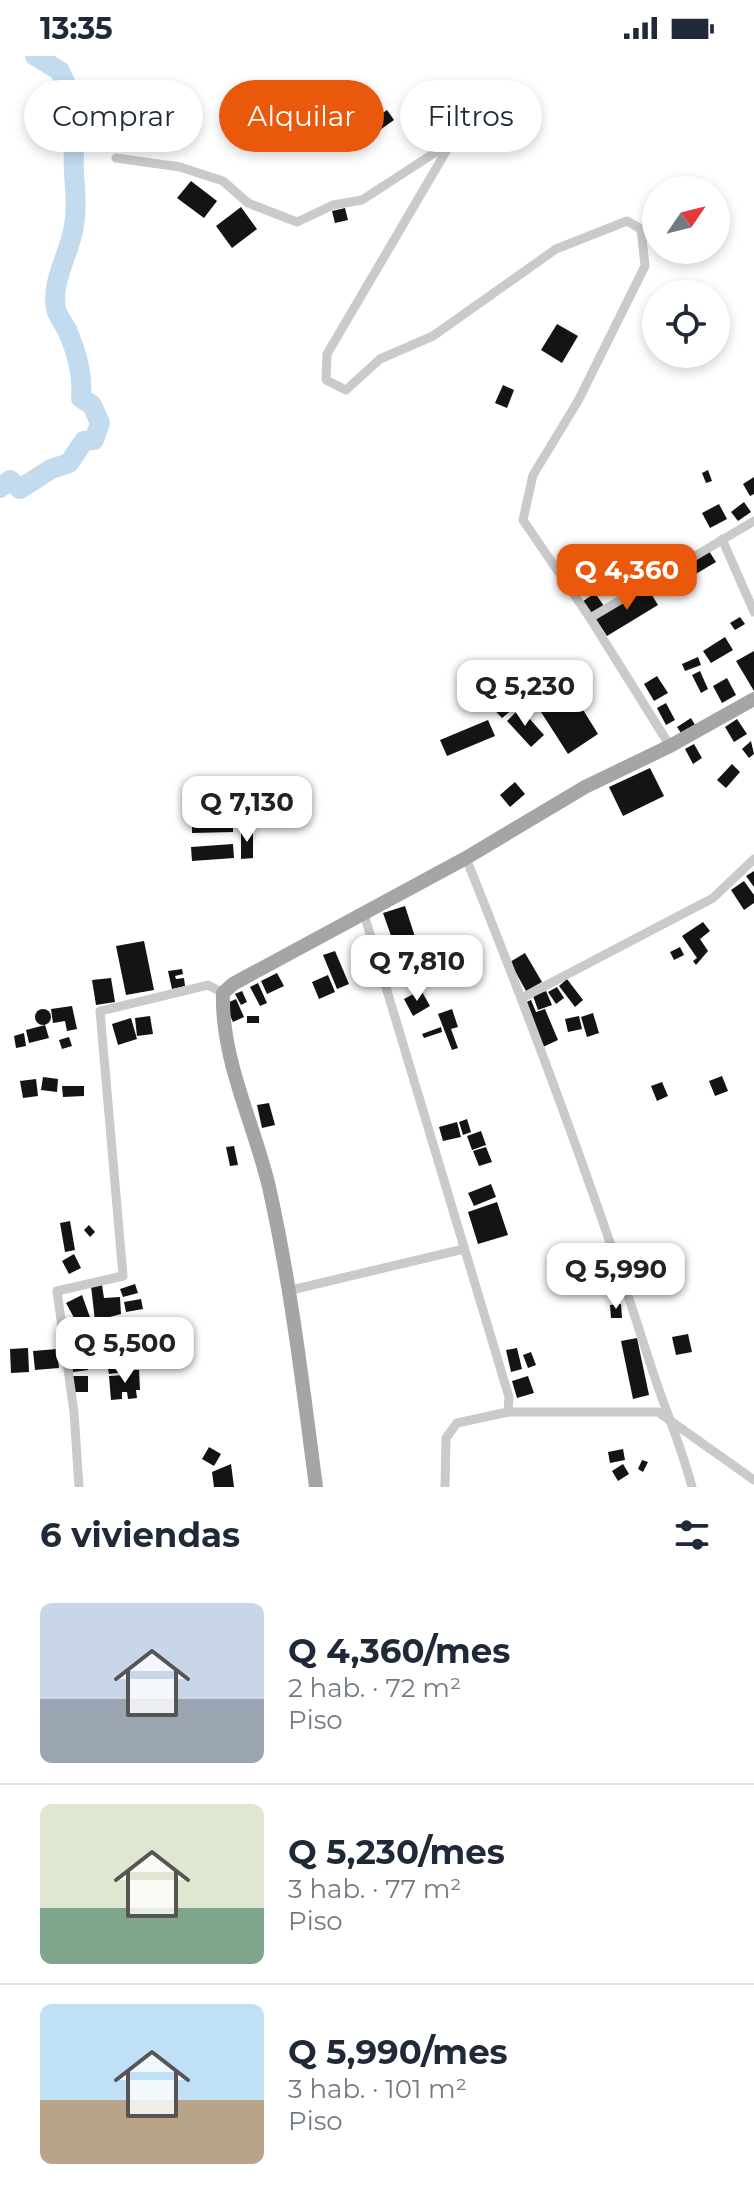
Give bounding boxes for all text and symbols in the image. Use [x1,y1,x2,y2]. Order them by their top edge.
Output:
text: 13:35 [40,10,113,47]
chip: Comprar [24,80,203,152]
chip: Alquilar [219,80,384,152]
chip: Filtros [400,80,542,152]
north arrow [642,176,730,264]
map controls [642,176,730,368]
button: locate [642,280,730,368]
pin: Q 4,360 [553,544,701,612]
text: Q 4,360 [575,554,679,586]
pin: Q 5,230 [451,660,599,728]
text: Q 5,230 [475,670,575,702]
pin: Q 7,130 [173,776,321,844]
text: Q 7,130 [200,786,294,818]
pin: Q 7,810 [343,935,491,1003]
text: Q 7,810 [369,945,465,977]
pin: Q 5,990 [542,1243,690,1311]
text: Q 5,990 [565,1253,667,1285]
pin: Q 5,500 [51,1317,199,1385]
text: Q 5,500 [74,1327,176,1359]
icon: filters [670,1513,714,1557]
text: 6 viviendas [40,1514,240,1556]
text: Q 4,360/mes [288,1630,510,1672]
icon: home [104,1635,200,1731]
text: 2 hab. · 72 m² [288,1672,461,1704]
text: Piso [288,1704,343,1736]
text: Q 5,230/mes [288,1831,505,1873]
icon: home [104,1836,200,1932]
text: 3 hab. · 77 m² [288,1873,462,1905]
text: Piso [288,1905,343,1937]
text: Q 5,990/mes [288,2031,508,2073]
icon: home [104,2036,200,2132]
text: 3 hab. · 101 m² [288,2073,467,2105]
text: Piso [288,2105,343,2137]

